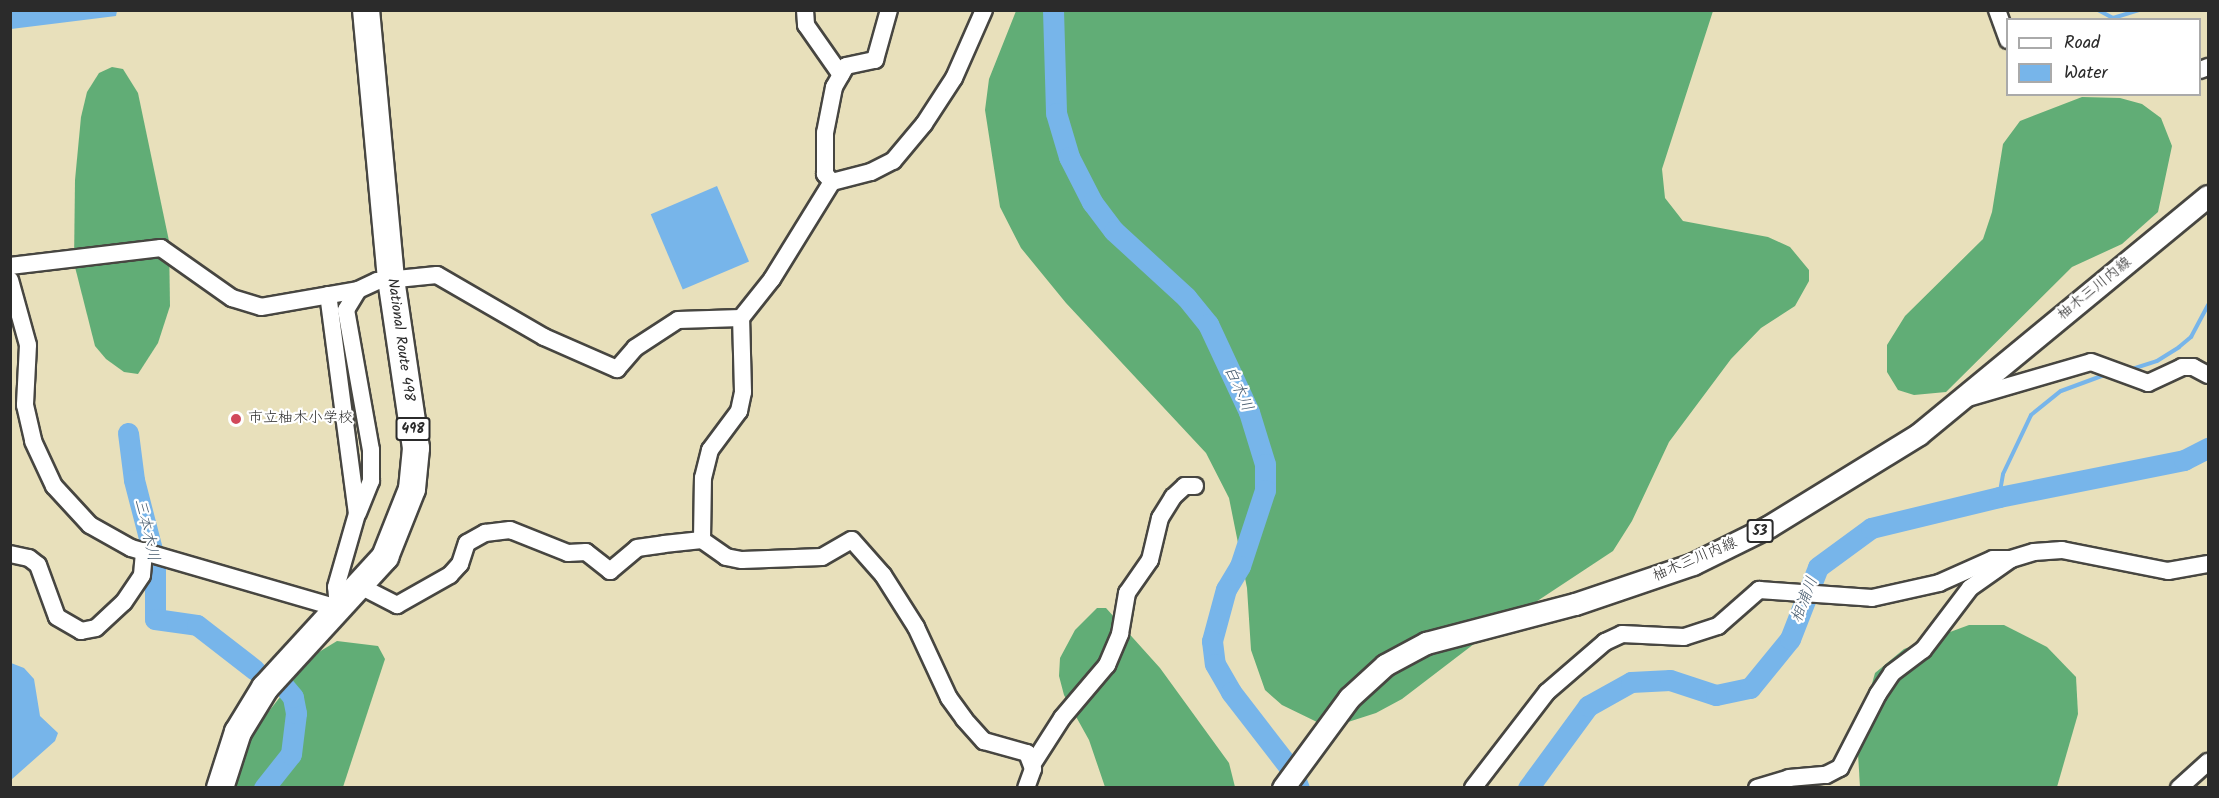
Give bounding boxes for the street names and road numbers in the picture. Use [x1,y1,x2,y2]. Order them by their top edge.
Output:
street label: 柚木三川内線 [2054,254,2136,324]
street label: National Route 498 [382,277,418,403]
road number: 498 [395,418,431,440]
road number: 53 [1746,520,1774,542]
street label: 柚木三川内線 [1650,534,1740,586]

